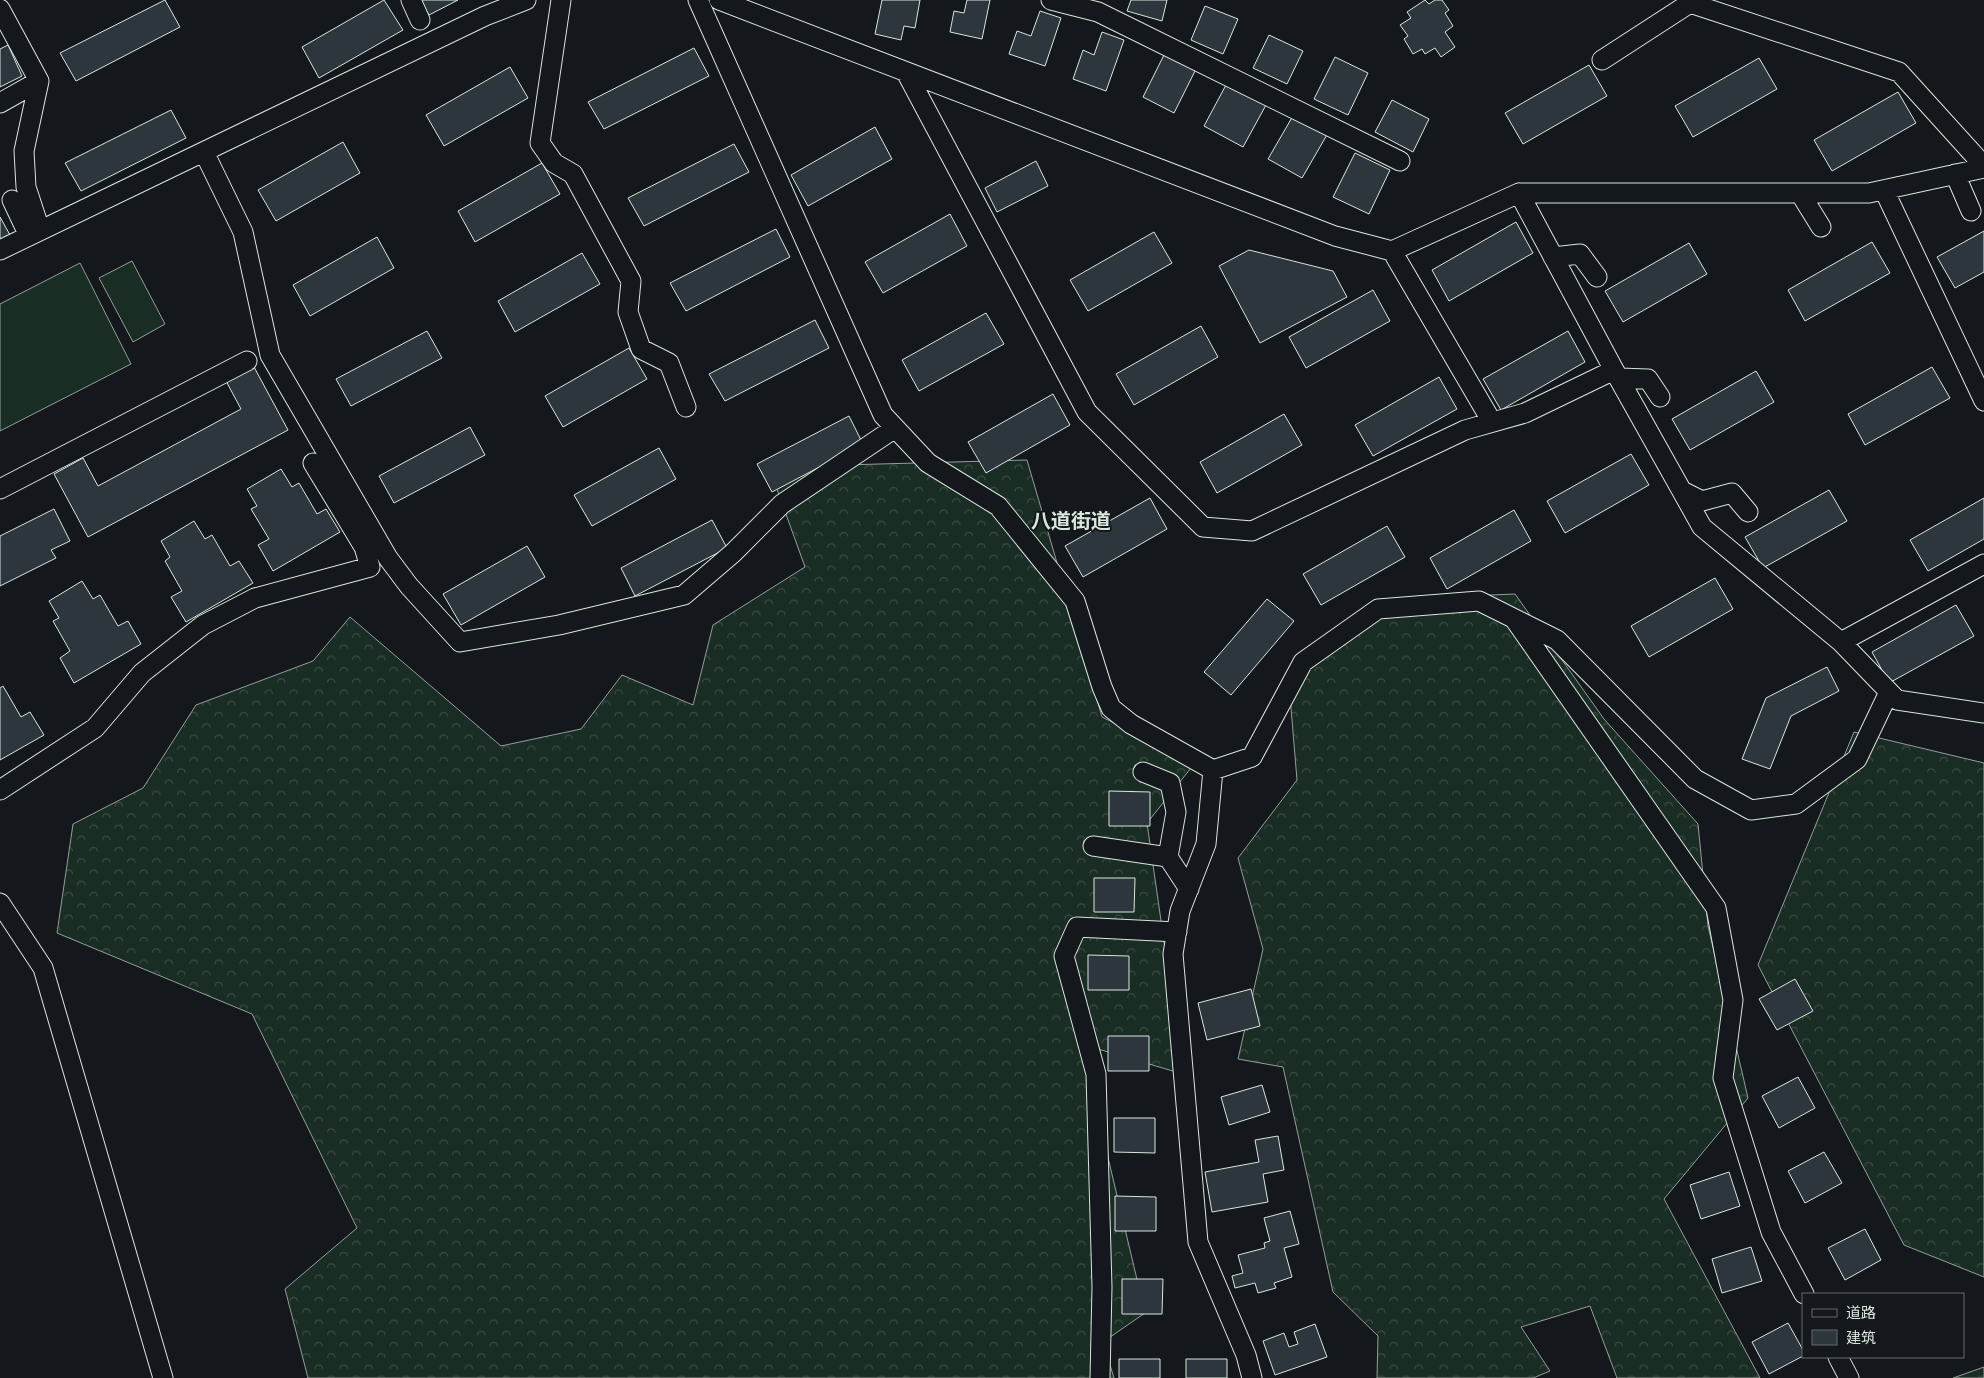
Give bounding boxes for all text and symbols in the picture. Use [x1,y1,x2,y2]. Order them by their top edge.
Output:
district label: 八道街道 [1031,508,1111,533]
legend [1802,1293,1964,1358]
text: 道路 [1846,1303,1876,1322]
text: 建筑 [1846,1328,1876,1347]

